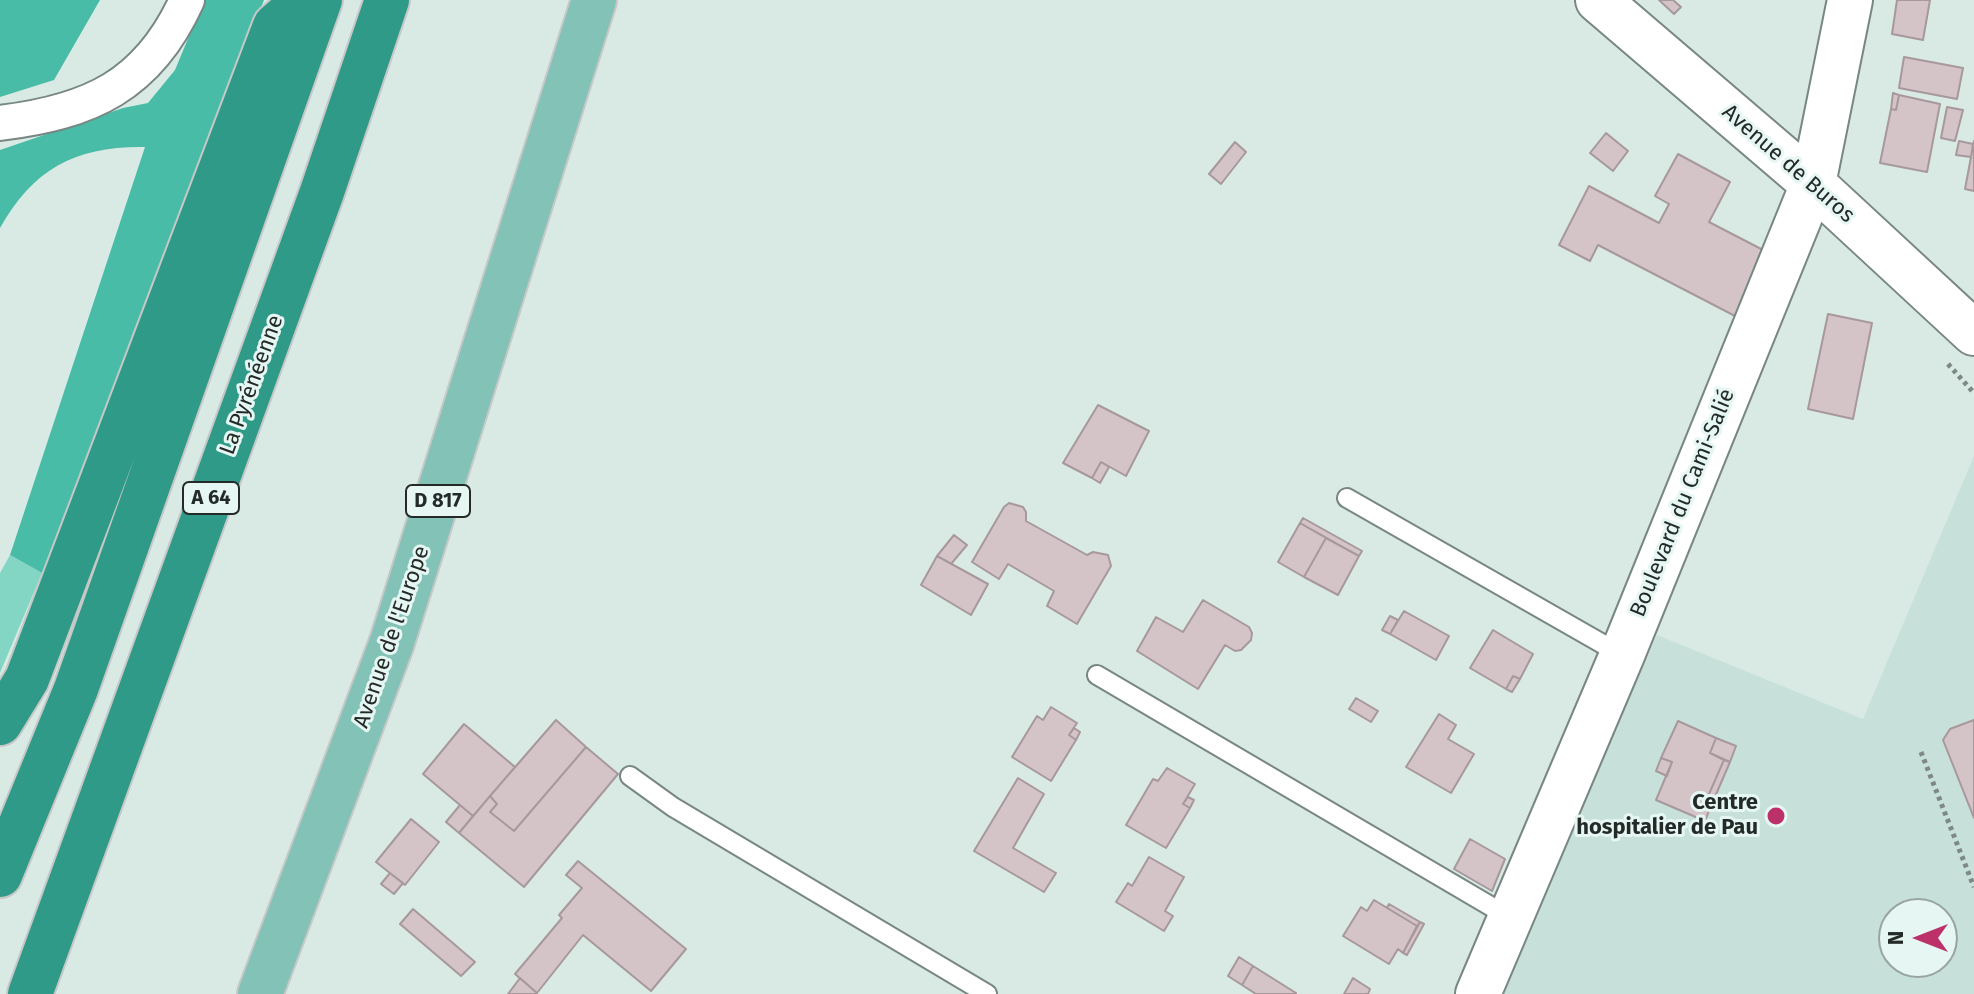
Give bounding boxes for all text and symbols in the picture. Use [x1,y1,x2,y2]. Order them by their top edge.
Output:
street label: Avenue de Buros [1716,99,1860,229]
street label: La Pyrénéenne [215,312,289,458]
street label: Boulevard du Cami-Salié [1625,385,1741,621]
road number: A 64 [183,482,239,514]
road number: D 817 [406,485,470,517]
street label: Avenue de l'Europe [348,543,436,731]
place label: Centre hospitalier de Pau [1576,790,1758,842]
marker: Centre hospitalier de Pau [1765,805,1787,827]
north arrow [1878,898,1958,978]
text: N [1882,931,1909,945]

